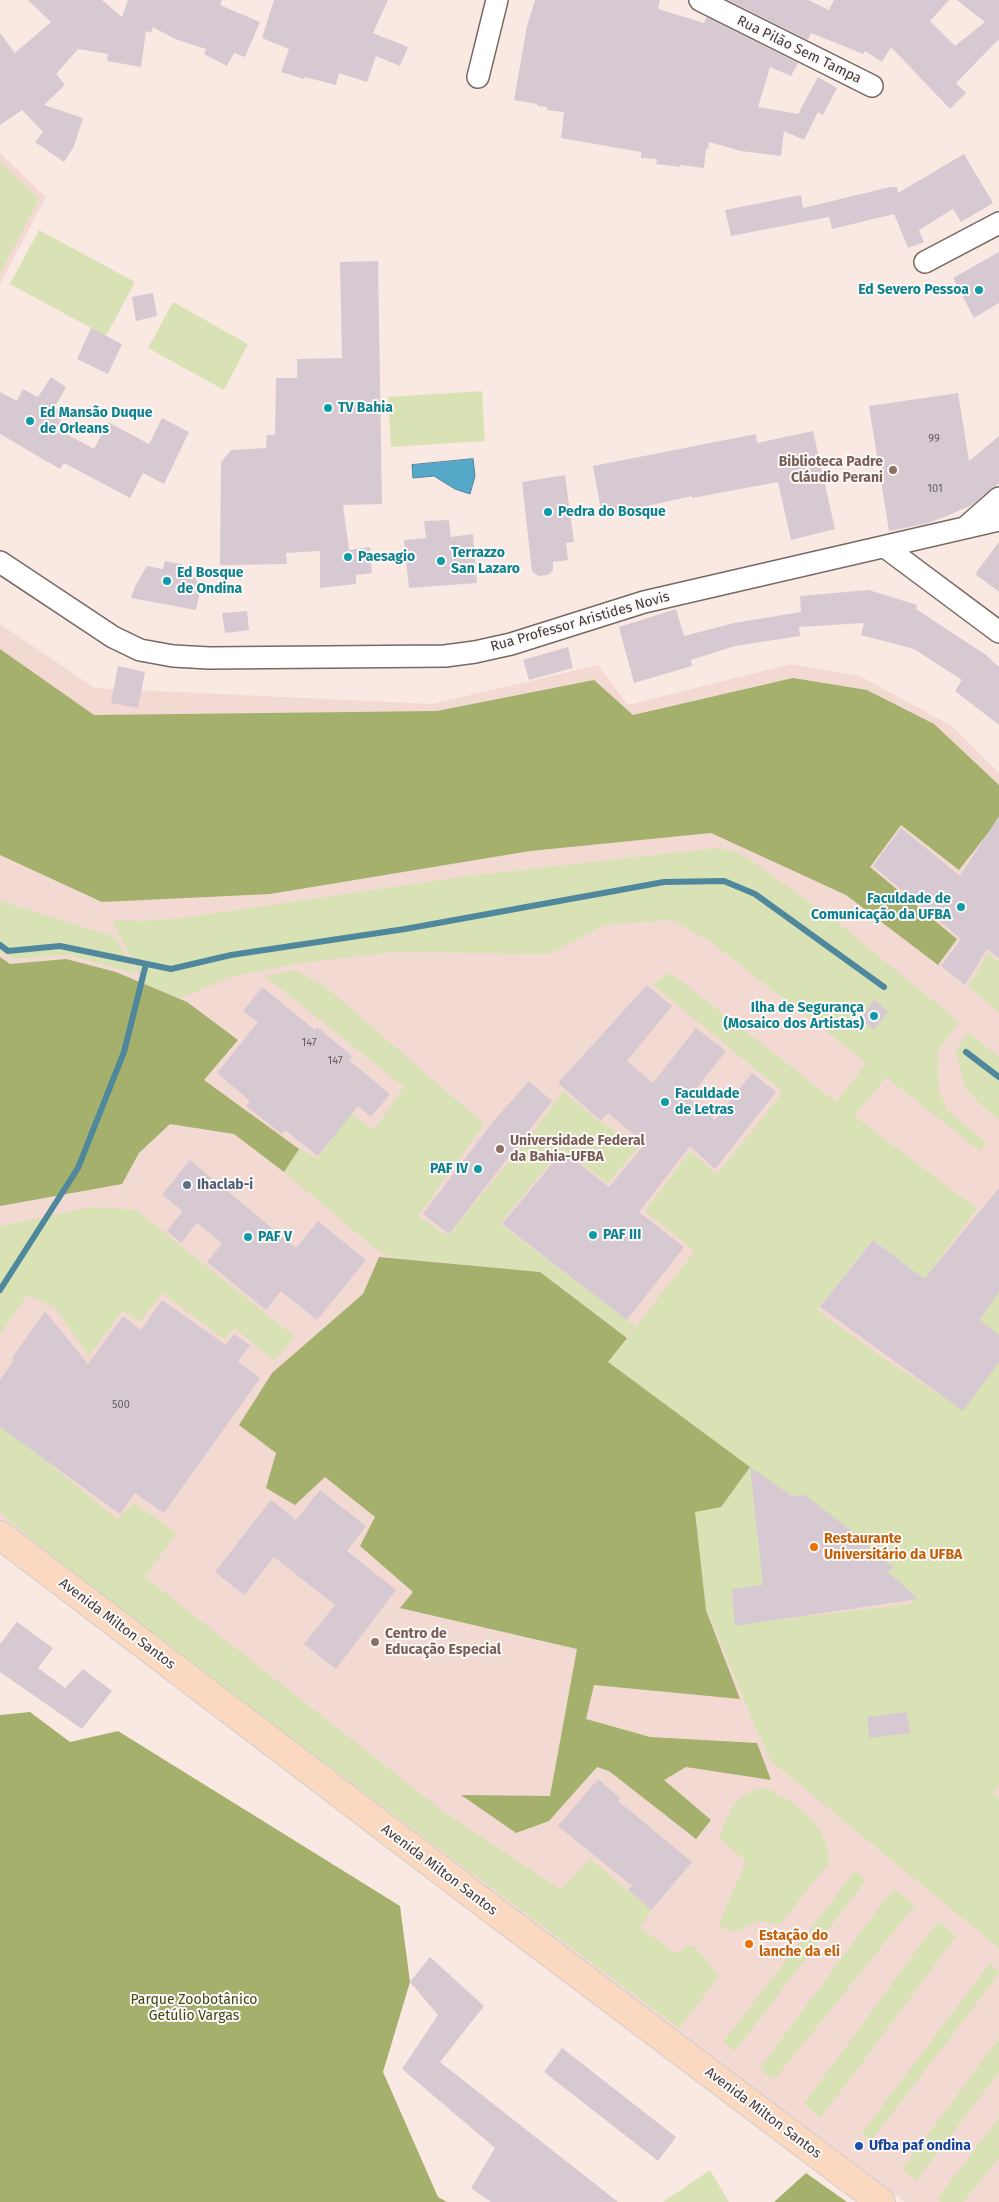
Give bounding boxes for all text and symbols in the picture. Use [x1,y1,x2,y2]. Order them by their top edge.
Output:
street label: Rua Pilão Sem Tampa [734,13,864,87]
place label: Ed Severo Pessoa [858,282,969,298]
marker: Ed Severo Pessoa [973,284,985,296]
place label: TV Bahia [338,400,393,416]
marker: TV Bahia [322,402,334,414]
place label: Ed Mansão Duque de Orleans [40,405,153,438]
marker: Ed Mansão Duque de Orleans [24,415,36,427]
house number: 99 [928,432,940,446]
place label: Biblioteca Padre Cláudio Perani [779,454,883,487]
marker: Biblioteca Padre Cláudio Perani [887,464,899,476]
house number: 101 [927,482,943,496]
place label: Pedra do Bosque [558,504,666,520]
marker: Pedra do Bosque [542,506,554,518]
place label: Terrazzo San Lazaro [451,545,520,578]
place label: Paesagio [358,549,415,565]
marker: Paesagio [342,551,354,563]
marker: Terrazzo San Lazaro [435,555,447,567]
place label: Ed Bosque de Ondina [177,565,244,598]
marker: Ed Bosque de Ondina [161,575,173,587]
street label: Rua Professor Aristides Novis [488,588,672,656]
place label: Faculdade de Comunicação da UFBA [811,891,951,924]
marker: Faculdade de Comunicação da UFBA [955,901,967,913]
place label: Ilha de Segurança (Mosaico dos Artistas) [723,1000,864,1032]
marker: Ilha de Segurança (Mosaico dos Artistas) [868,1010,880,1022]
house number: 147 [301,1036,317,1050]
house number: 147 [327,1054,343,1068]
place label: Faculdade de Letras [675,1086,740,1118]
marker: Faculdade de Letras [659,1096,671,1108]
place label: Universidade Federal da Bahia-UFBA [510,1133,645,1166]
marker: Universidade Federal da Bahia-UFBA [494,1143,506,1155]
place label: PAF IV [430,1161,468,1177]
marker: PAF IV [472,1163,484,1175]
place label: Ihaclab-i [197,1177,253,1193]
marker: Ihaclab-i [181,1179,193,1191]
place label: PAF III [603,1227,641,1243]
place label: PAF V [258,1229,292,1245]
marker: PAF III [587,1229,599,1241]
marker: PAF V [242,1231,254,1243]
house number: 500 [112,1398,130,1412]
place label: Restaurante Universitário da UFBA [824,1531,962,1564]
marker: Restaurante Universitário da UFBA [808,1541,820,1553]
street label: Avenida Milton Santos [56,1575,178,1673]
place label: Centro de Educação Especial [385,1626,501,1658]
marker: Centro de Educação Especial [369,1636,381,1648]
street label: Avenida Milton Santos [378,1821,500,1919]
place label: Estação do lanche da eli [759,1928,840,1960]
marker: Estação do lanche da eli [743,1938,755,1950]
park label: Parque Zoobotânico Getúlio Vargas [131,1992,257,2024]
street label: Avenida Milton Santos [702,2064,824,2162]
place label: Ufba paf ondina [869,2138,971,2154]
marker: Ufba paf ondina [853,2140,865,2152]

